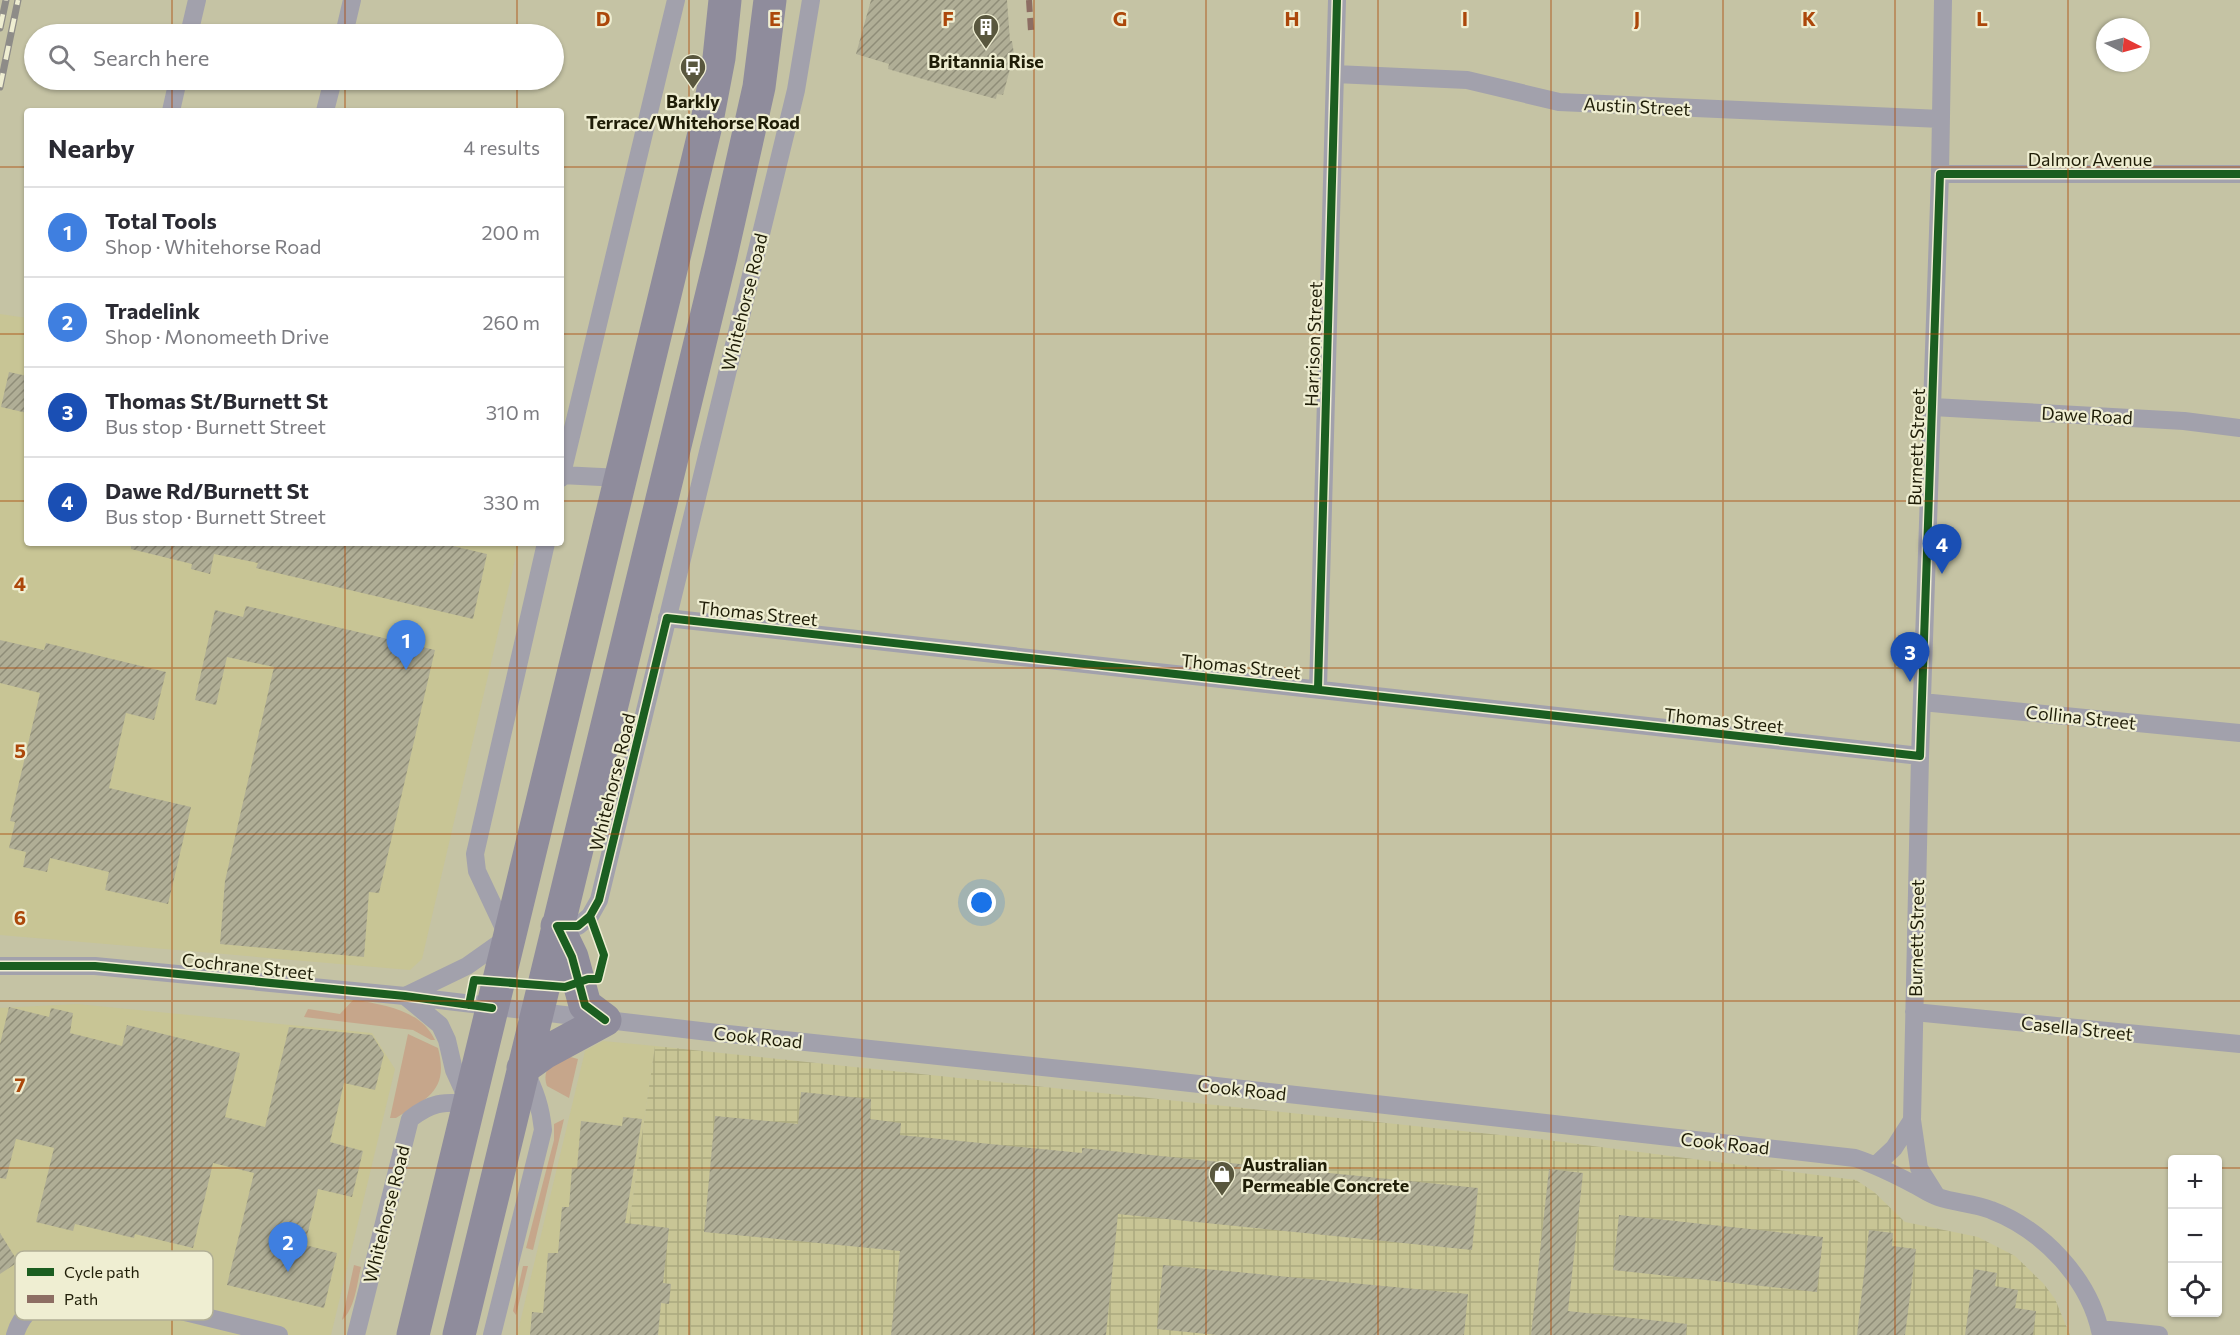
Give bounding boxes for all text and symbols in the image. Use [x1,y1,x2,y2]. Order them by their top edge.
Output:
text: D [596,6,610,30]
text: E [769,6,781,30]
text: F [942,6,954,30]
text: G [1113,6,1127,30]
text: H [1285,6,1300,30]
text: I [1462,6,1468,30]
text: J [1634,6,1640,30]
text: K [1802,6,1816,30]
text: L [1976,6,1988,30]
building icon: Britannia Rise [971,12,1001,50]
north arrow [2096,18,2150,72]
search box [24,24,564,90]
icon: search [45,41,78,74]
text: Search here [93,44,209,71]
place label: Britannia Rise [928,50,1044,72]
bus stop icon: Barkly Terrace/Whitehorse Road [678,52,708,90]
place label: Barkly Terrace/Whitehorse Road [586,90,800,133]
street label: Austin Street [1583,92,1691,120]
text: Nearby [48,132,135,163]
text: 4 results [463,135,540,159]
street label: Dalmor Avenue [2028,148,2152,170]
text: Total Tools [105,207,217,234]
text: 1 [63,220,72,244]
text: 200 m [482,220,540,244]
street label: Whitehorse Road [716,231,772,373]
text: Shop · Whitehorse Road [105,234,321,258]
street label: Harrison Street [1300,281,1326,407]
text: Tradelink [105,297,200,324]
text: 2 [62,310,73,334]
text: 260 m [482,310,540,334]
text: Shop · Monomeeth Drive [105,324,329,348]
text: Thomas St/Burnett St [105,387,328,414]
street label: Burnett Street [1903,388,1929,506]
text: 3 [62,400,73,424]
text: 310 m [486,400,540,424]
street label: Dawe Road [2041,402,2133,428]
text: Bus stop · Burnett Street [105,414,326,438]
text: Dawe Rd/Burnett St [105,477,309,504]
text: 4 [61,490,74,514]
text: 330 m [483,490,540,514]
text: Bus stop · Burnett Street [105,504,326,528]
pin: 4 [1922,524,1962,574]
text: 4 [14,571,26,595]
street label: Thomas Street [697,596,819,630]
pin: 1 [386,620,426,670]
pin: 3 [1890,632,1930,682]
street label: Thomas Street [1180,649,1302,683]
street label: Collina Street [2025,700,2137,734]
street label: Thomas Street [1663,703,1785,737]
street label: Whitehorse Road [584,711,640,853]
text: 5 [14,738,26,762]
street label: Burnett Street [1904,879,1928,997]
your location [967,888,996,917]
text: 6 [14,905,26,929]
street label: Cochrane Street [181,948,315,984]
street label: Casella Street [2020,1011,2134,1045]
street label: Cook Road [713,1021,803,1053]
text: 7 [15,1072,26,1096]
street label: Cook Road [1197,1073,1287,1105]
street label: Cook Road [1680,1127,1770,1159]
street label: Whitehorse Road [358,1143,414,1285]
place label: Australian Permeable Concrete [1242,1153,1409,1196]
map controls [2168,1155,2222,1317]
button: + [2168,1155,2222,1209]
shop icon: Australian Permeable Concrete [1207,1159,1237,1197]
button: − [2168,1209,2222,1263]
pin: 2 [268,1222,308,1272]
legend [15,1251,213,1320]
text: Cycle path [64,1262,140,1281]
button: locate [2168,1263,2222,1317]
text: Path [64,1289,98,1308]

